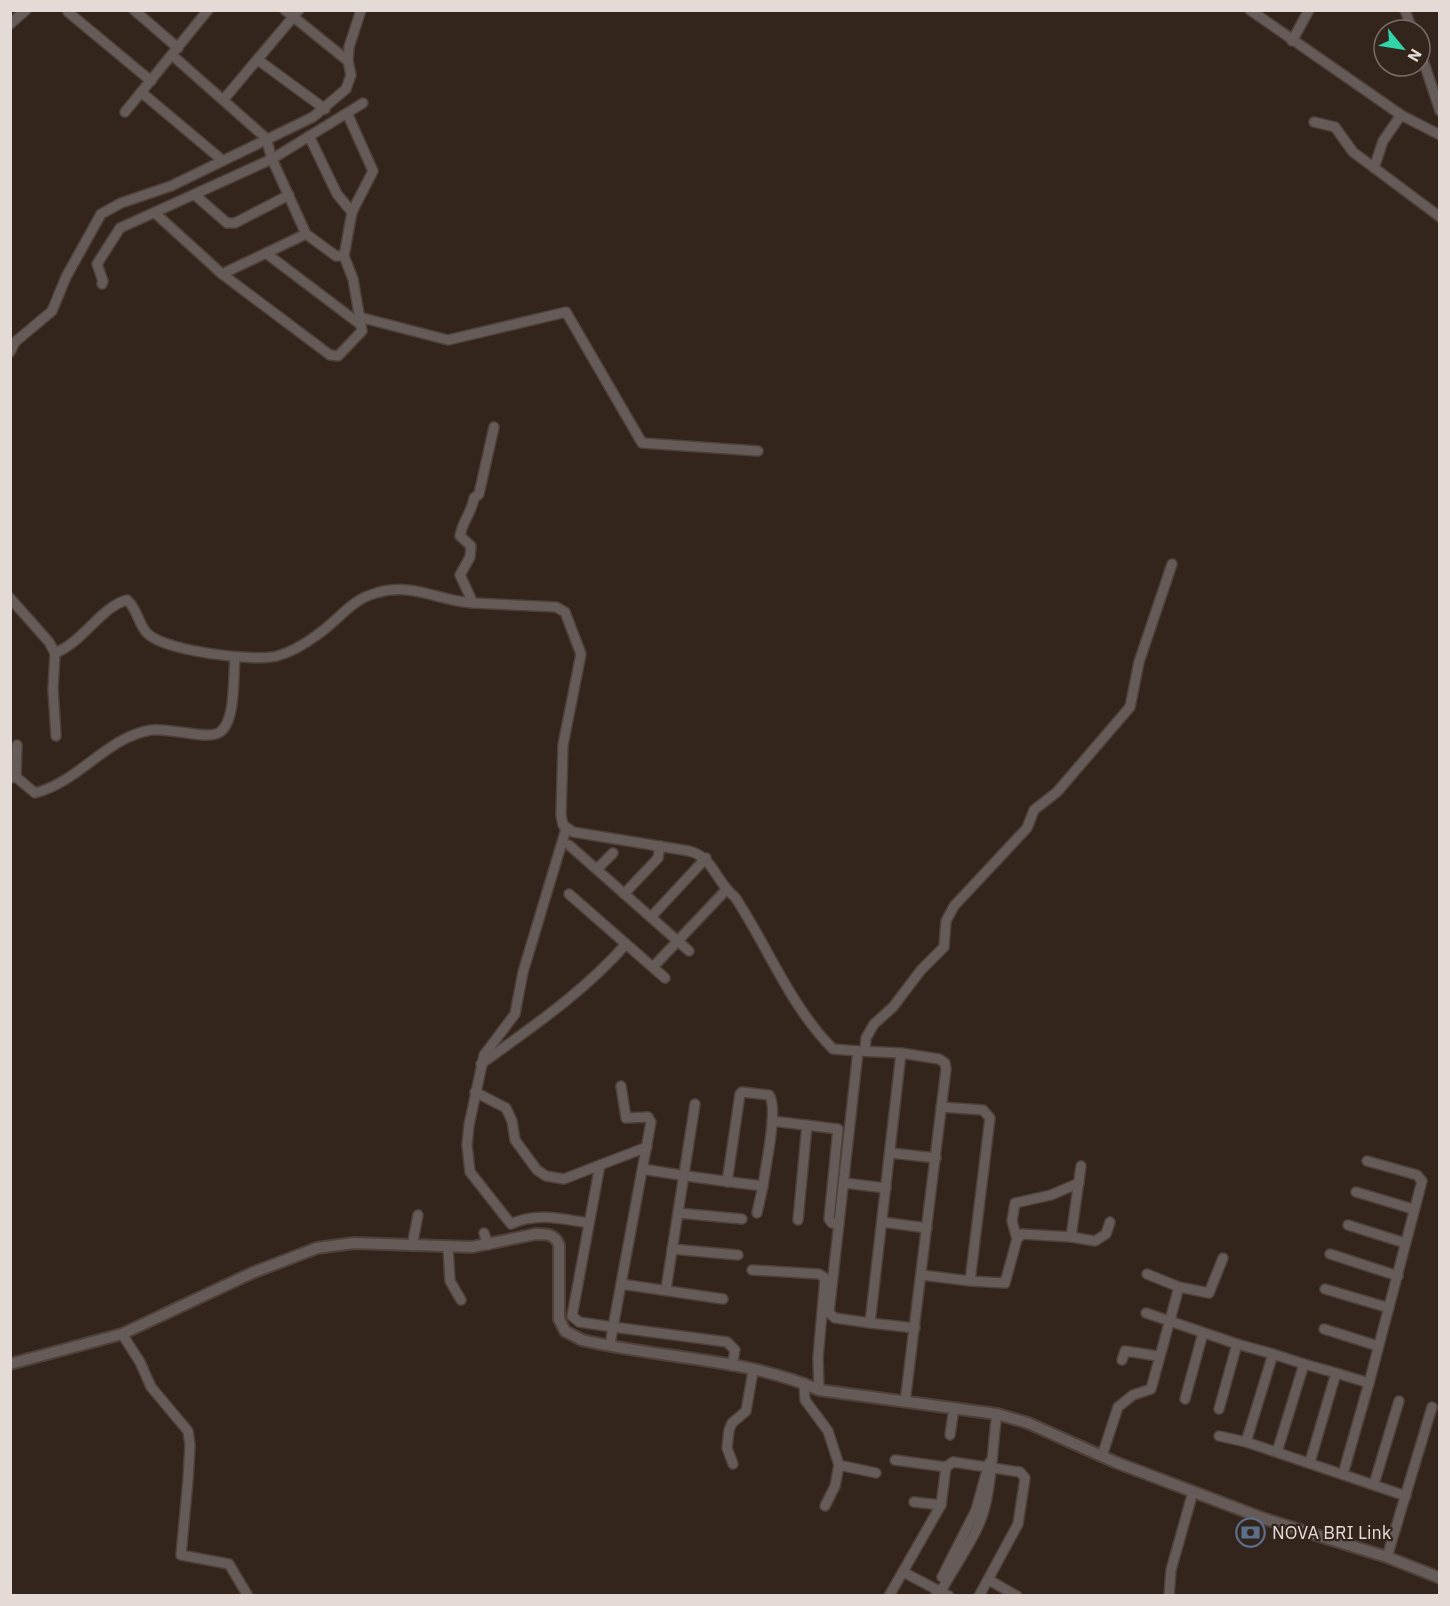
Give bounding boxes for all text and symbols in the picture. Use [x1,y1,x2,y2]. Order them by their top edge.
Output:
north arrow [1372,18,1432,78]
text: N [1403,45,1427,66]
bank icon: NOVA BRI Link [1235,1516,1267,1548]
place label: NOVA BRI Link [1272,1521,1392,1544]

